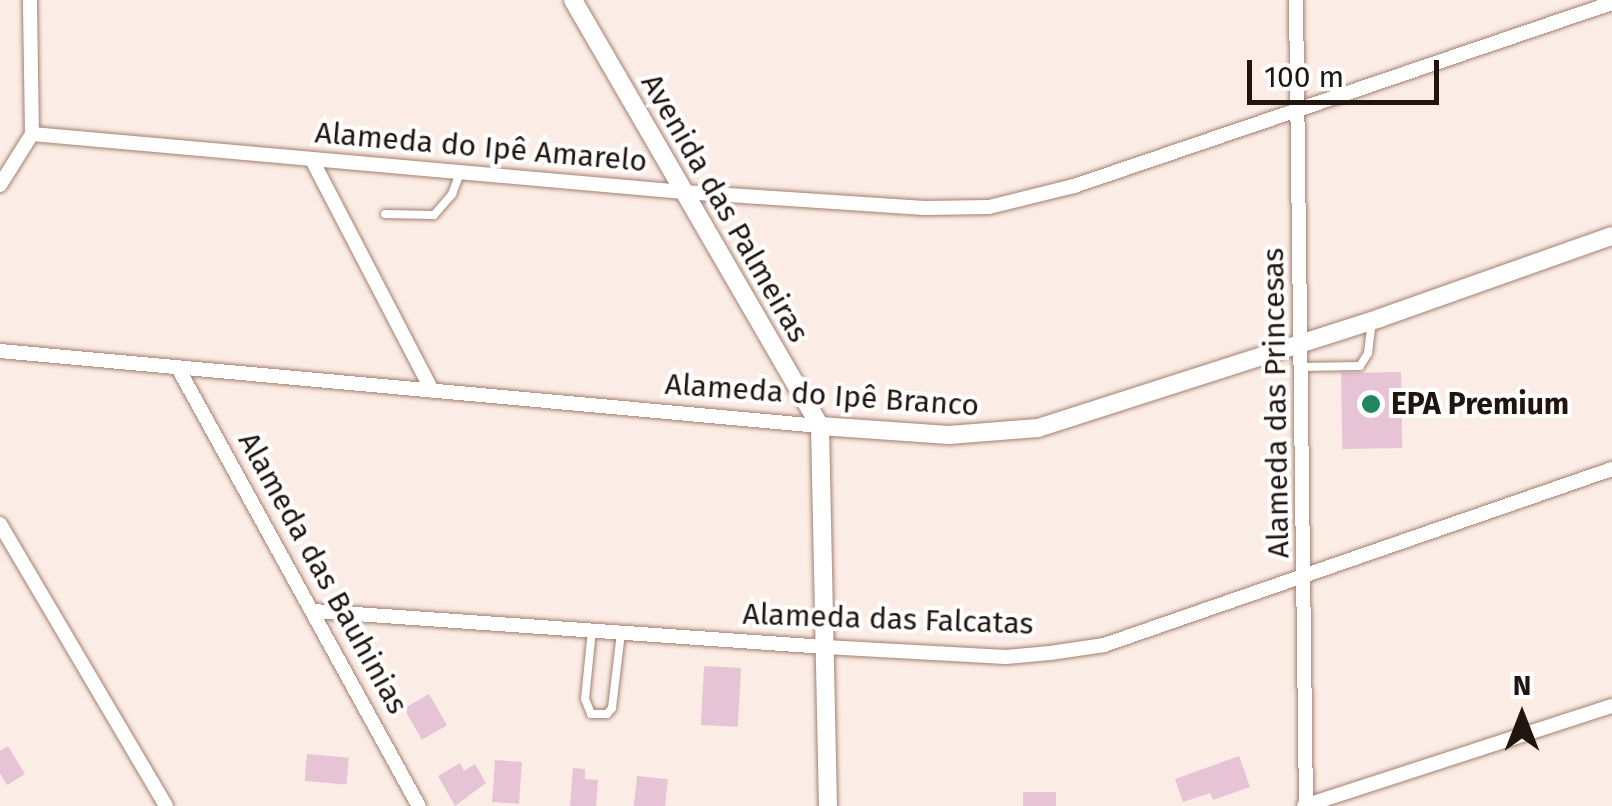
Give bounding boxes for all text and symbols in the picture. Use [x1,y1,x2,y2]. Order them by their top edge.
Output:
scale bar [1252,40,1444,102]
text: 100 m [1264,59,1344,95]
street label: Avenida das Palmeiras [633,67,817,349]
street label: Alameda do Ipê Amarelo [313,115,649,179]
street label: Alameda das Princesas [1255,247,1297,559]
street label: Alameda do Ipê Branco [664,366,980,424]
place label: EPA Premium [1391,386,1569,422]
marker: EPA Premium [1360,393,1382,415]
street label: Alameda das Bauhinias [231,426,415,720]
street label: Alameda das Falcatas [742,596,1034,642]
north arrow [1472,666,1572,766]
text: N [1513,669,1531,702]

